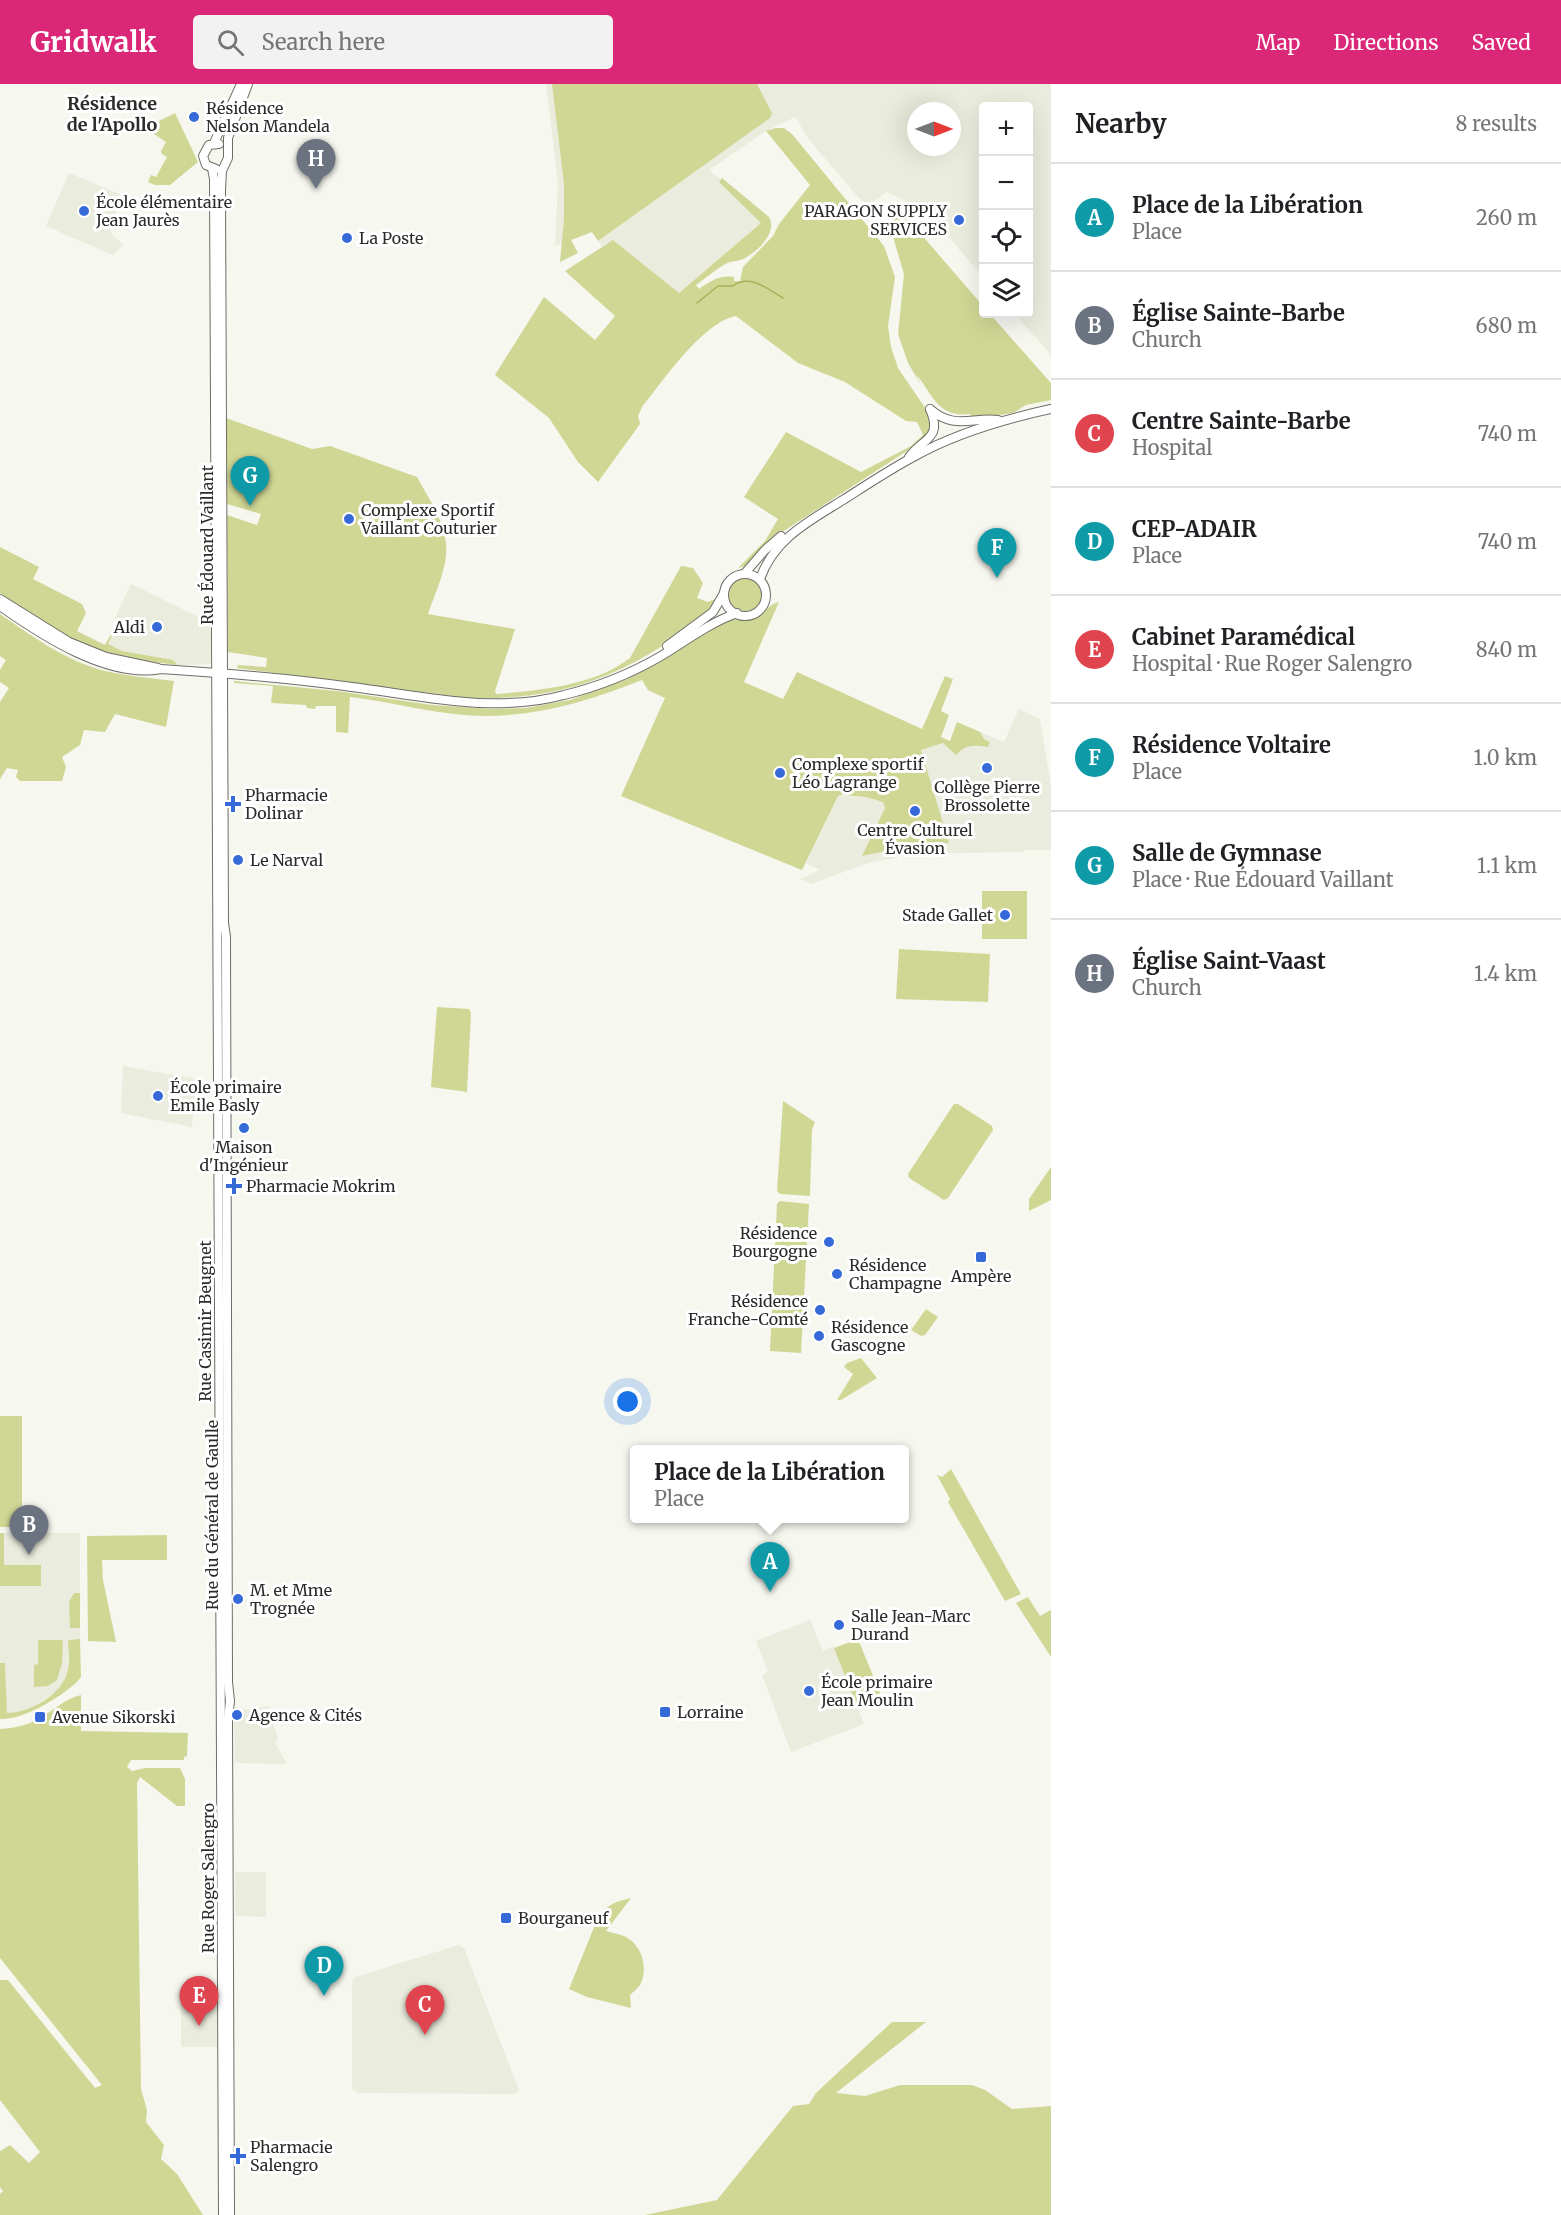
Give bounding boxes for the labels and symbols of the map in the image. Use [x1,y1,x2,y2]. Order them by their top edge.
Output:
district label: Résidence de l'Apollo [67,92,158,136]
place label: Résidence Nelson Mandela [206,98,330,136]
north arrow [907,102,961,156]
marker: Résidence Nelson Mandela [187,110,201,124]
pin: H [296,140,336,189]
place label: École élémentaire Jean Jaurès [95,192,232,230]
place label: PARAGON SUPPLY SERVICES [804,201,948,239]
marker: École élémentaire Jean Jaurès [77,204,91,218]
marker: PARAGON SUPPLY SERVICES [952,213,966,227]
place label: La Poste [359,228,423,248]
marker: La Poste [340,231,354,245]
pin: G [230,456,270,506]
street label: Rue Édouard Vaillant [197,464,217,625]
place label: Complexe Sportif Vaillant Couturier [360,500,497,538]
marker: Complexe Sportif Vaillant Couturier [342,512,356,526]
pin: F [978,528,1016,578]
place label: Aldi [113,617,145,637]
marker: Aldi [150,620,164,634]
place label: Complexe sportif Léo Lagrange [792,754,925,792]
marker: Collège Pierre Brossolette [980,761,994,775]
marker: Complexe sportif Léo Lagrange [773,766,787,780]
place label: Collège Pierre Brossolette [934,777,1040,815]
place label: Pharmacie Dolinar [245,785,328,823]
marker: Pharmacie Dolinar [226,797,240,811]
marker: Centre Culturel Évasion [908,804,922,818]
place label: Centre Culturel Évasion [857,820,973,858]
place label: Le Narval [250,850,323,870]
marker: Le Narval [231,853,245,867]
place label: Stade Gallet [902,905,994,925]
marker: Stade Gallet [998,908,1012,922]
place label: École primaire Emile Basly [170,1077,282,1115]
marker: École primaire Emile Basly [151,1089,165,1103]
marker: Maison d'Ingénieur [237,1121,251,1135]
place label: Maison d'Ingénieur [199,1137,289,1175]
place label: Pharmacie Mokrim [246,1176,396,1196]
marker: Pharmacie Mokrim [227,1179,241,1193]
place label: Résidence Bourgogne [732,1223,817,1261]
marker: Résidence Bourgogne [822,1235,836,1249]
street label: Rue Casimir Beugnet [195,1239,215,1402]
marker: Ampère [974,1250,988,1264]
place label: Résidence Champagne [849,1255,942,1293]
place label: Ampère [950,1266,1011,1286]
marker: Résidence Champagne [830,1267,844,1281]
place label: Résidence Franche-Comté [688,1291,808,1329]
marker: Résidence Franche-Comté [813,1303,827,1317]
place label: Résidence Gascogne [831,1317,908,1355]
marker: Résidence Gascogne [812,1329,826,1343]
your location [613,1387,642,1416]
street label: Rue du Général de Gaulle [202,1420,222,1610]
pin: B [9,1506,48,1555]
pin: A [750,1542,790,1592]
place label: M. et Mme Trognée [250,1580,332,1618]
marker: M. et Mme Trognée [231,1592,245,1606]
place label: Salle Jean-Marc Durand [851,1606,971,1644]
marker: Salle Jean-Marc Durand [832,1618,846,1632]
place label: École primaire Jean Moulin [820,1672,933,1710]
marker: École primaire Jean Moulin [802,1684,816,1698]
place label: Lorraine [677,1702,743,1722]
place label: Agence & Cités [248,1705,362,1725]
marker: Lorraine [658,1705,672,1719]
place label: Avenue Sikorski [51,1707,175,1727]
marker: Agence & Cités [230,1708,244,1722]
marker: Avenue Sikorski [33,1710,47,1724]
street label: Rue Roger Salengro [198,1803,218,1953]
place label: Bourganeuf [518,1908,609,1928]
marker: Bourganeuf [499,1911,513,1925]
pin: D [304,1946,344,1996]
pin: E [180,1976,218,2026]
pin: C [406,1986,444,2035]
place label: Pharmacie Salengro [250,2137,333,2175]
marker: Pharmacie Salengro [231,2149,245,2163]

